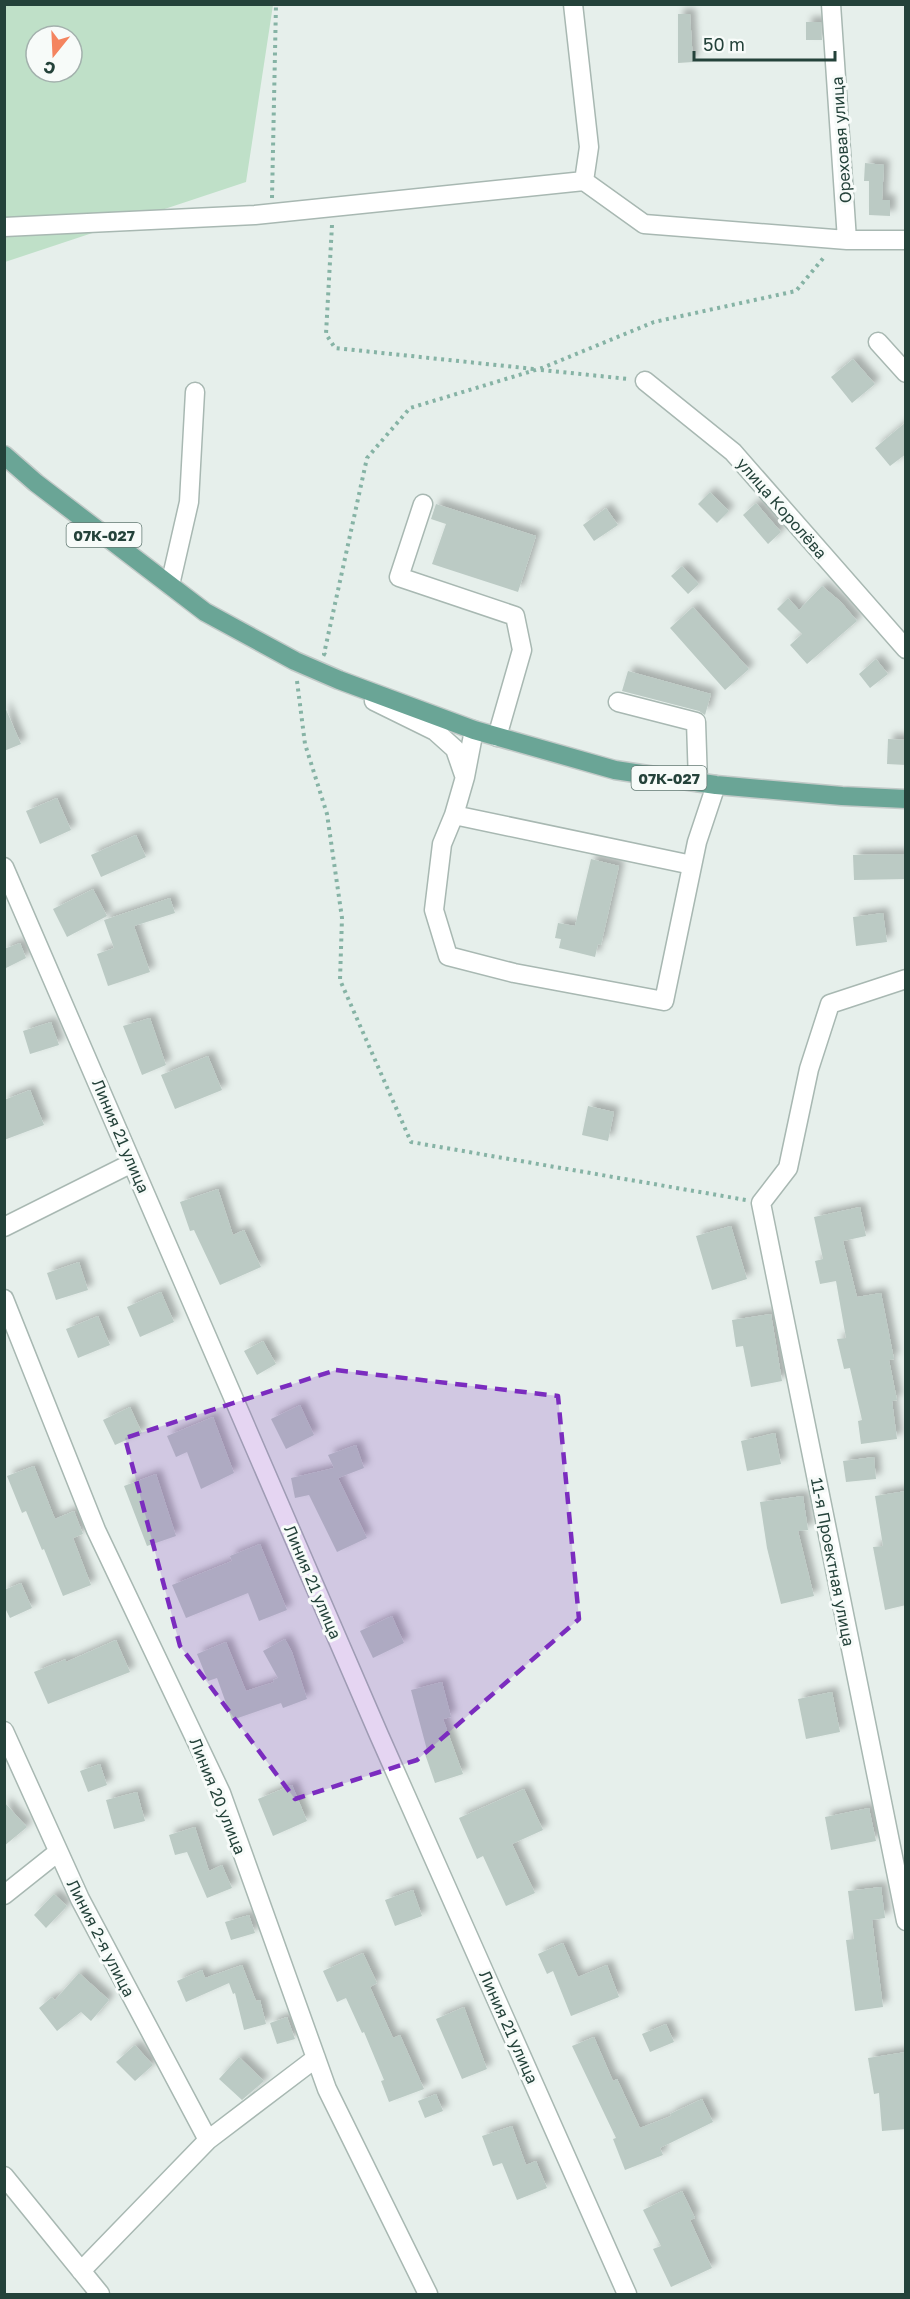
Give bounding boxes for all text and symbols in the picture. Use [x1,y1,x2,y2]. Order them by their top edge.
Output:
north arrow [24,24,84,84]
scale bar [694,24,835,62]
text: 50 m [703,33,745,55]
text: С [41,57,58,80]
street label: Ореховая улица [827,76,855,204]
street label: улица Королёва [733,453,831,563]
road number: 07К-027 [66,523,142,547]
road number: 07К-027 [632,766,706,790]
street label: Линия 21 улица [88,1076,154,1196]
street label: 11-я Проектная улица [807,1476,859,1648]
street label: Линия 21 улица [280,1522,346,1642]
street label: Линия 20 улица [186,1735,250,1857]
street label: Линия 2-я улица [63,1876,139,2000]
street label: Линия 21 улица [475,1967,543,2087]

